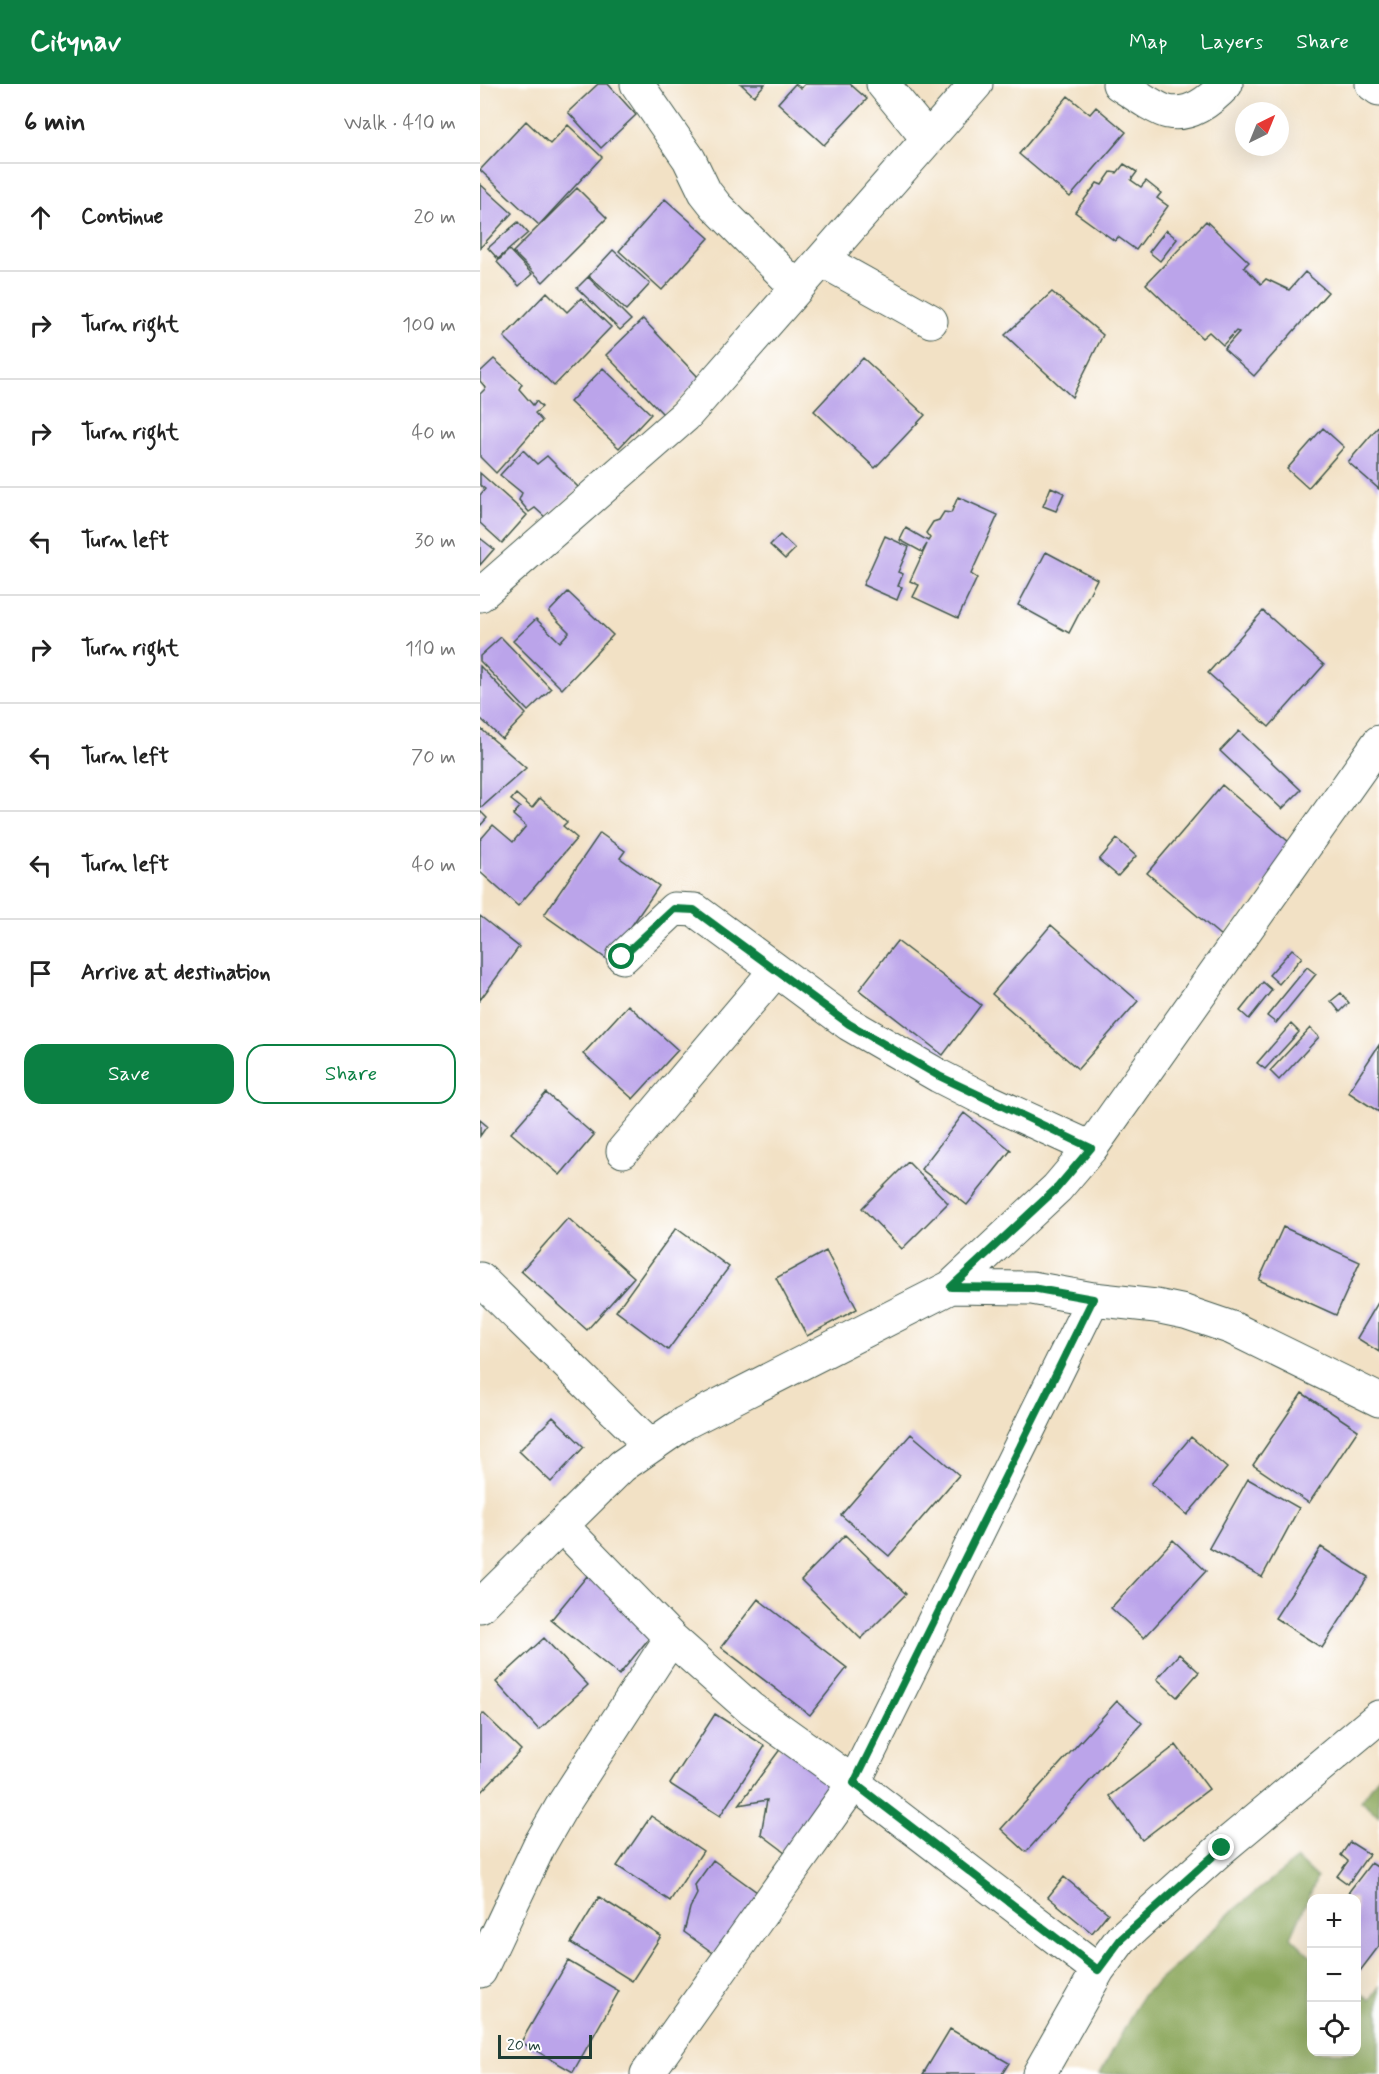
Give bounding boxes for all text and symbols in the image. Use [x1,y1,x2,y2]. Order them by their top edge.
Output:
text: Citynav [30,24,121,61]
text: Map [1129,28,1167,56]
text: Layers [1200,28,1263,56]
text: Share [1296,28,1349,56]
north arrow [1235,102,1289,156]
text: 6 min [24,106,86,140]
text: Walk · 410 m [344,110,456,137]
icon: ahead [24,201,57,234]
text: Continue [81,203,163,231]
text: 20 m [413,204,456,231]
icon: right [24,309,57,342]
text: Turn right [81,311,179,339]
text: 100 m [402,312,456,339]
icon: right [24,417,57,450]
text: Turn right [81,419,179,447]
text: 40 m [412,420,456,447]
icon: left [24,525,57,558]
text: Turn left [81,527,169,555]
text: 30 m [414,528,456,555]
icon: right [24,633,57,666]
text: Turn right [81,635,179,663]
text: 110 m [405,636,456,663]
icon: left [24,741,57,774]
text: Turn left [81,743,169,771]
text: 70 m [411,744,456,771]
icon: left [24,849,57,882]
text: Turn left [81,851,169,879]
text: 40 m [412,852,456,879]
route start [608,943,634,969]
icon: arrive [24,957,57,990]
text: Arrive at destination [81,959,271,987]
button: Save [24,1044,234,1104]
button: Share [246,1044,456,1104]
route end [1208,1834,1234,1860]
map controls [1307,1894,1361,2056]
button: + [1307,1894,1361,1948]
button: − [1307,1948,1361,2002]
button: locate [1307,2002,1361,2056]
scale bar [498,2032,592,2060]
text: 20 m [507,2035,541,2056]

